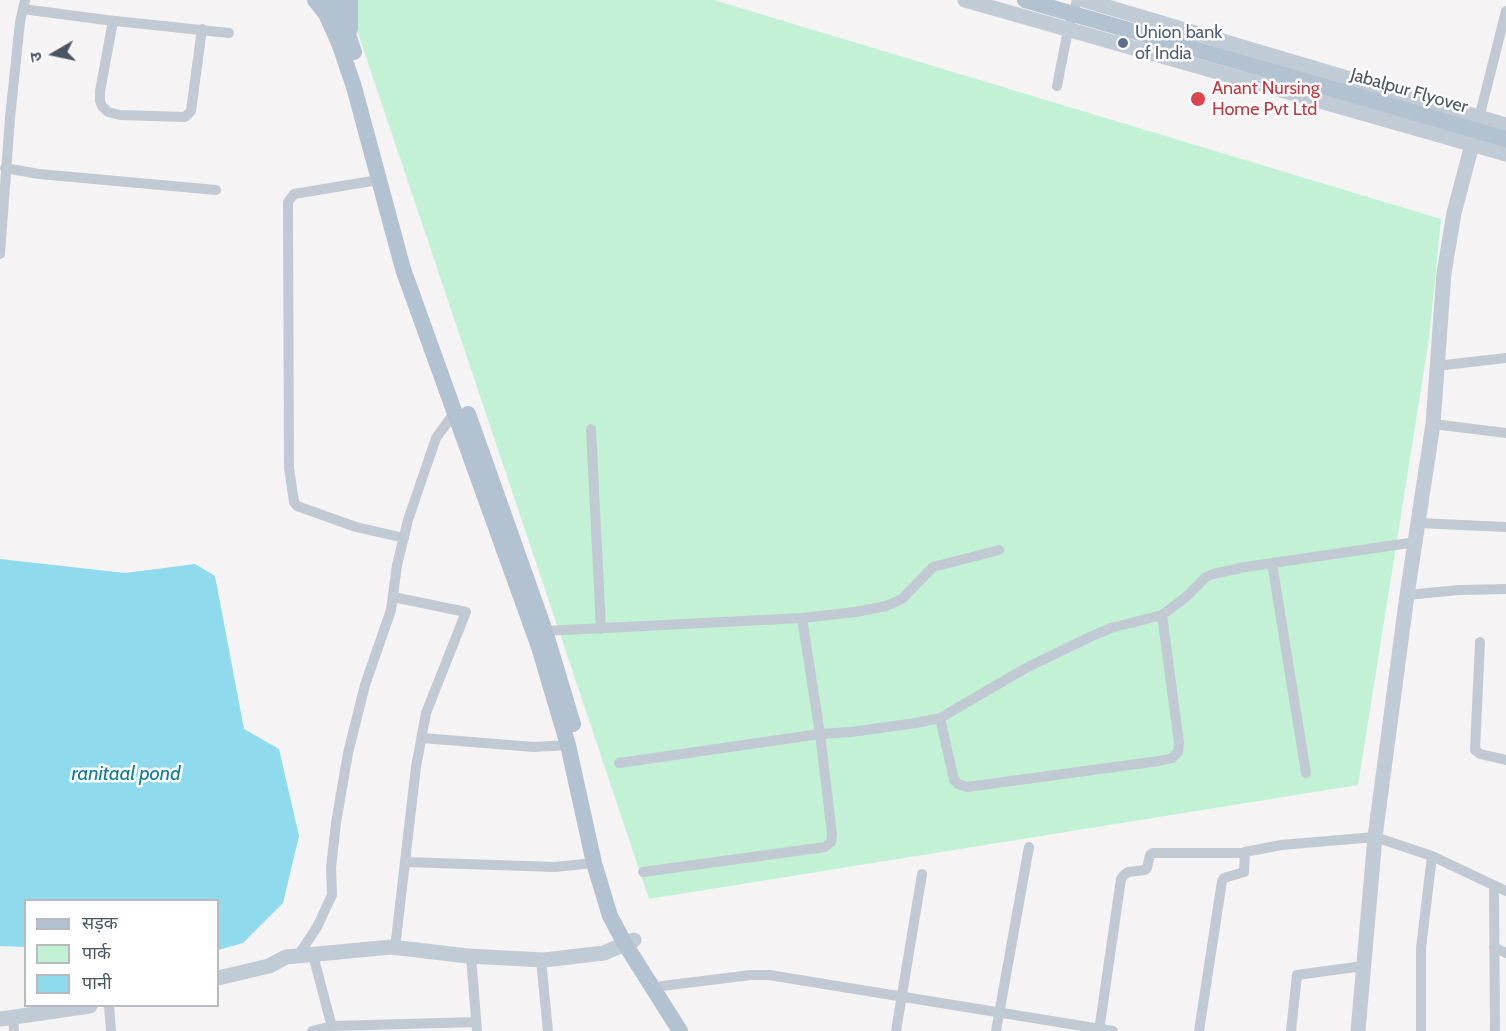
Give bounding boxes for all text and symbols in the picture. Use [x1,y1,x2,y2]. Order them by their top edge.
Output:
place label: Union bank of India [1135,22,1222,64]
north arrow [24,24,84,84]
marker: Union bank of India [1116,36,1130,50]
text: उ [26,51,46,63]
street label: Jabalpur Flyover [1348,64,1470,118]
place label: Anant Nursing Home Pvt Ltd [1212,78,1320,121]
marker: Anant Nursing Home Pvt Ltd [1189,90,1207,108]
water label: ranitaal pond [71,762,181,786]
legend [24,899,219,1007]
text: सड़क [82,912,118,934]
text: पार्क [82,942,111,964]
text: पानी [82,972,112,994]

